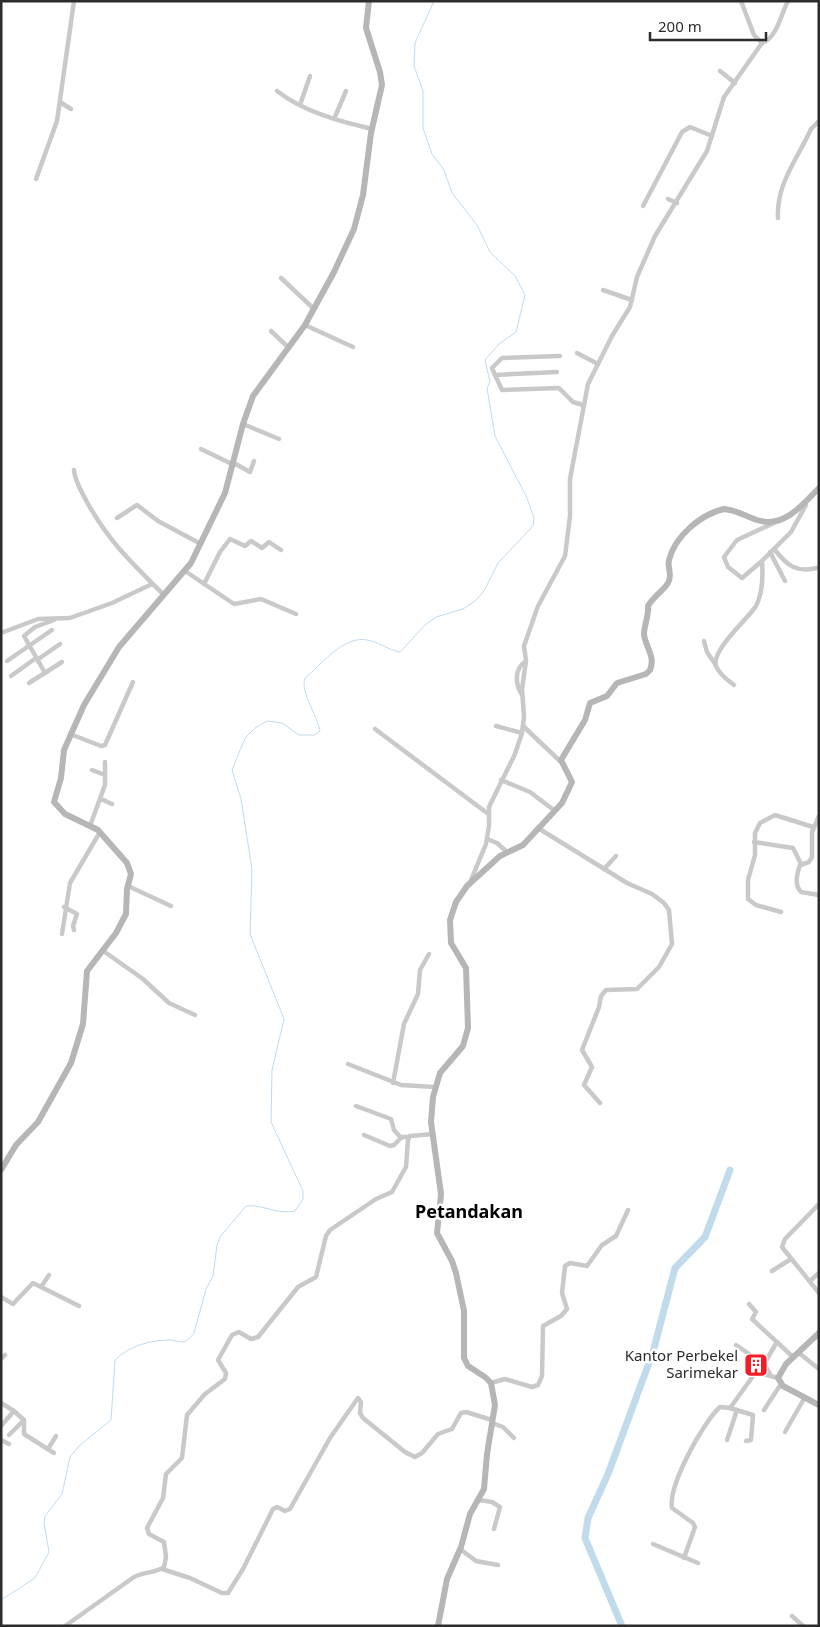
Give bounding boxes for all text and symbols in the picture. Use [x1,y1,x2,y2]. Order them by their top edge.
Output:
scale bar [650,10,766,42]
text: 200 m [658,16,702,36]
district label: Petandakan [415,1199,523,1223]
place label: Kantor Perbekel Sarimekar [625,1345,738,1382]
building icon: Kantor Perbekel Sarimekar [743,1352,769,1378]

